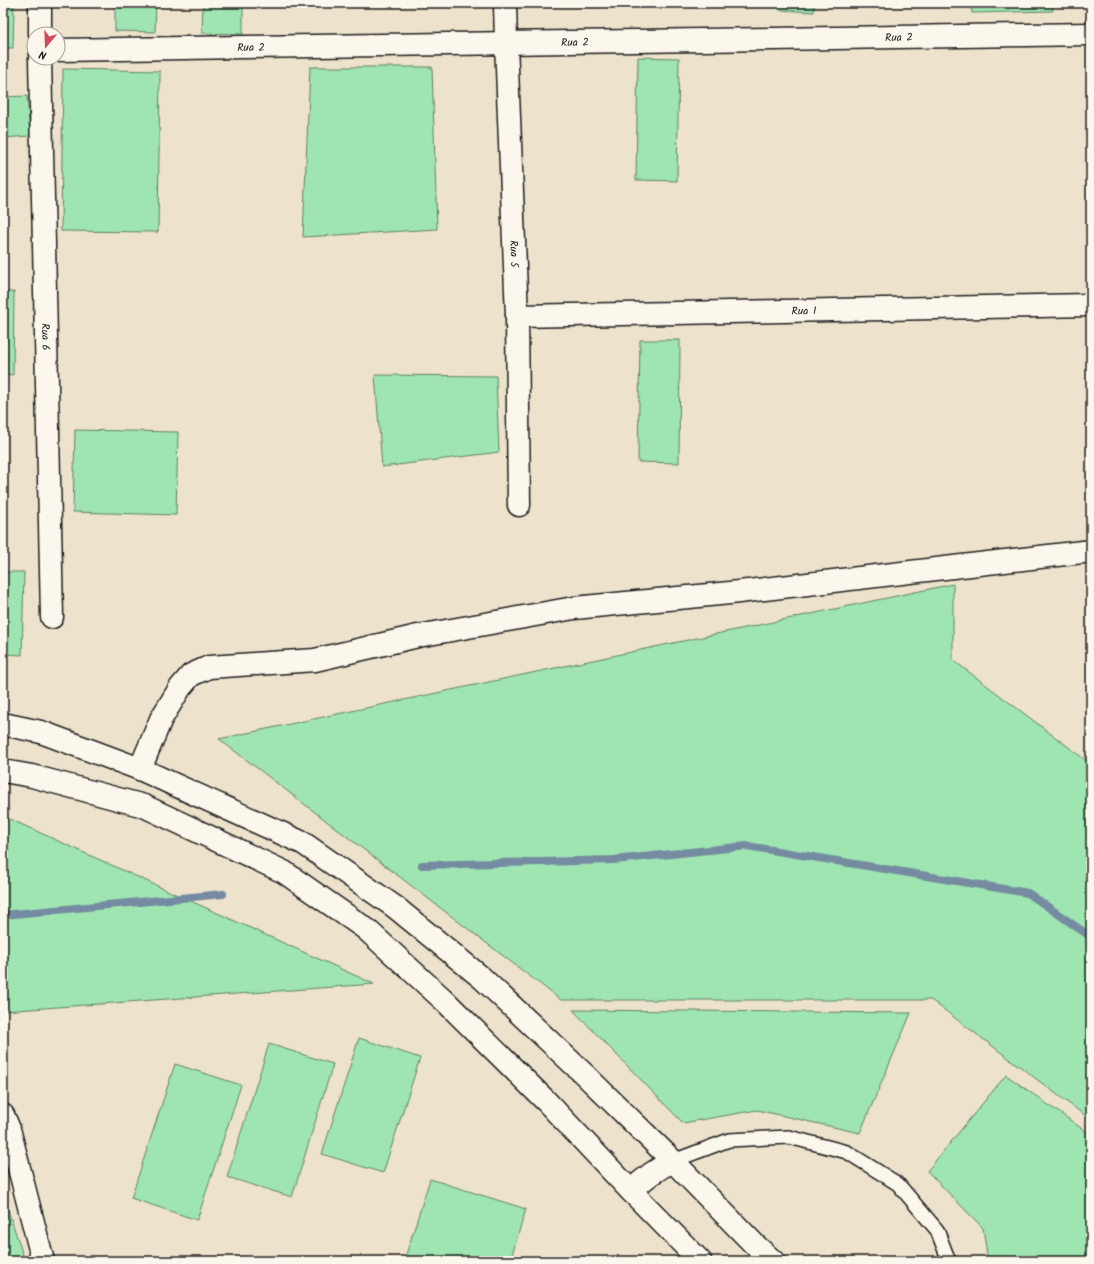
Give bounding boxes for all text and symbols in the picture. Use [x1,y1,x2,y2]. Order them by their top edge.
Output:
north arrow [26,26,66,66]
street label: Rua 2 [885,29,913,47]
street label: Rua 2 [561,34,589,52]
street label: Rua 2 [237,39,265,57]
text: N [37,45,49,64]
street label: Rua 5 [504,240,523,269]
street label: Rua 1 [791,302,817,321]
street label: Rua 6 [36,323,54,351]

